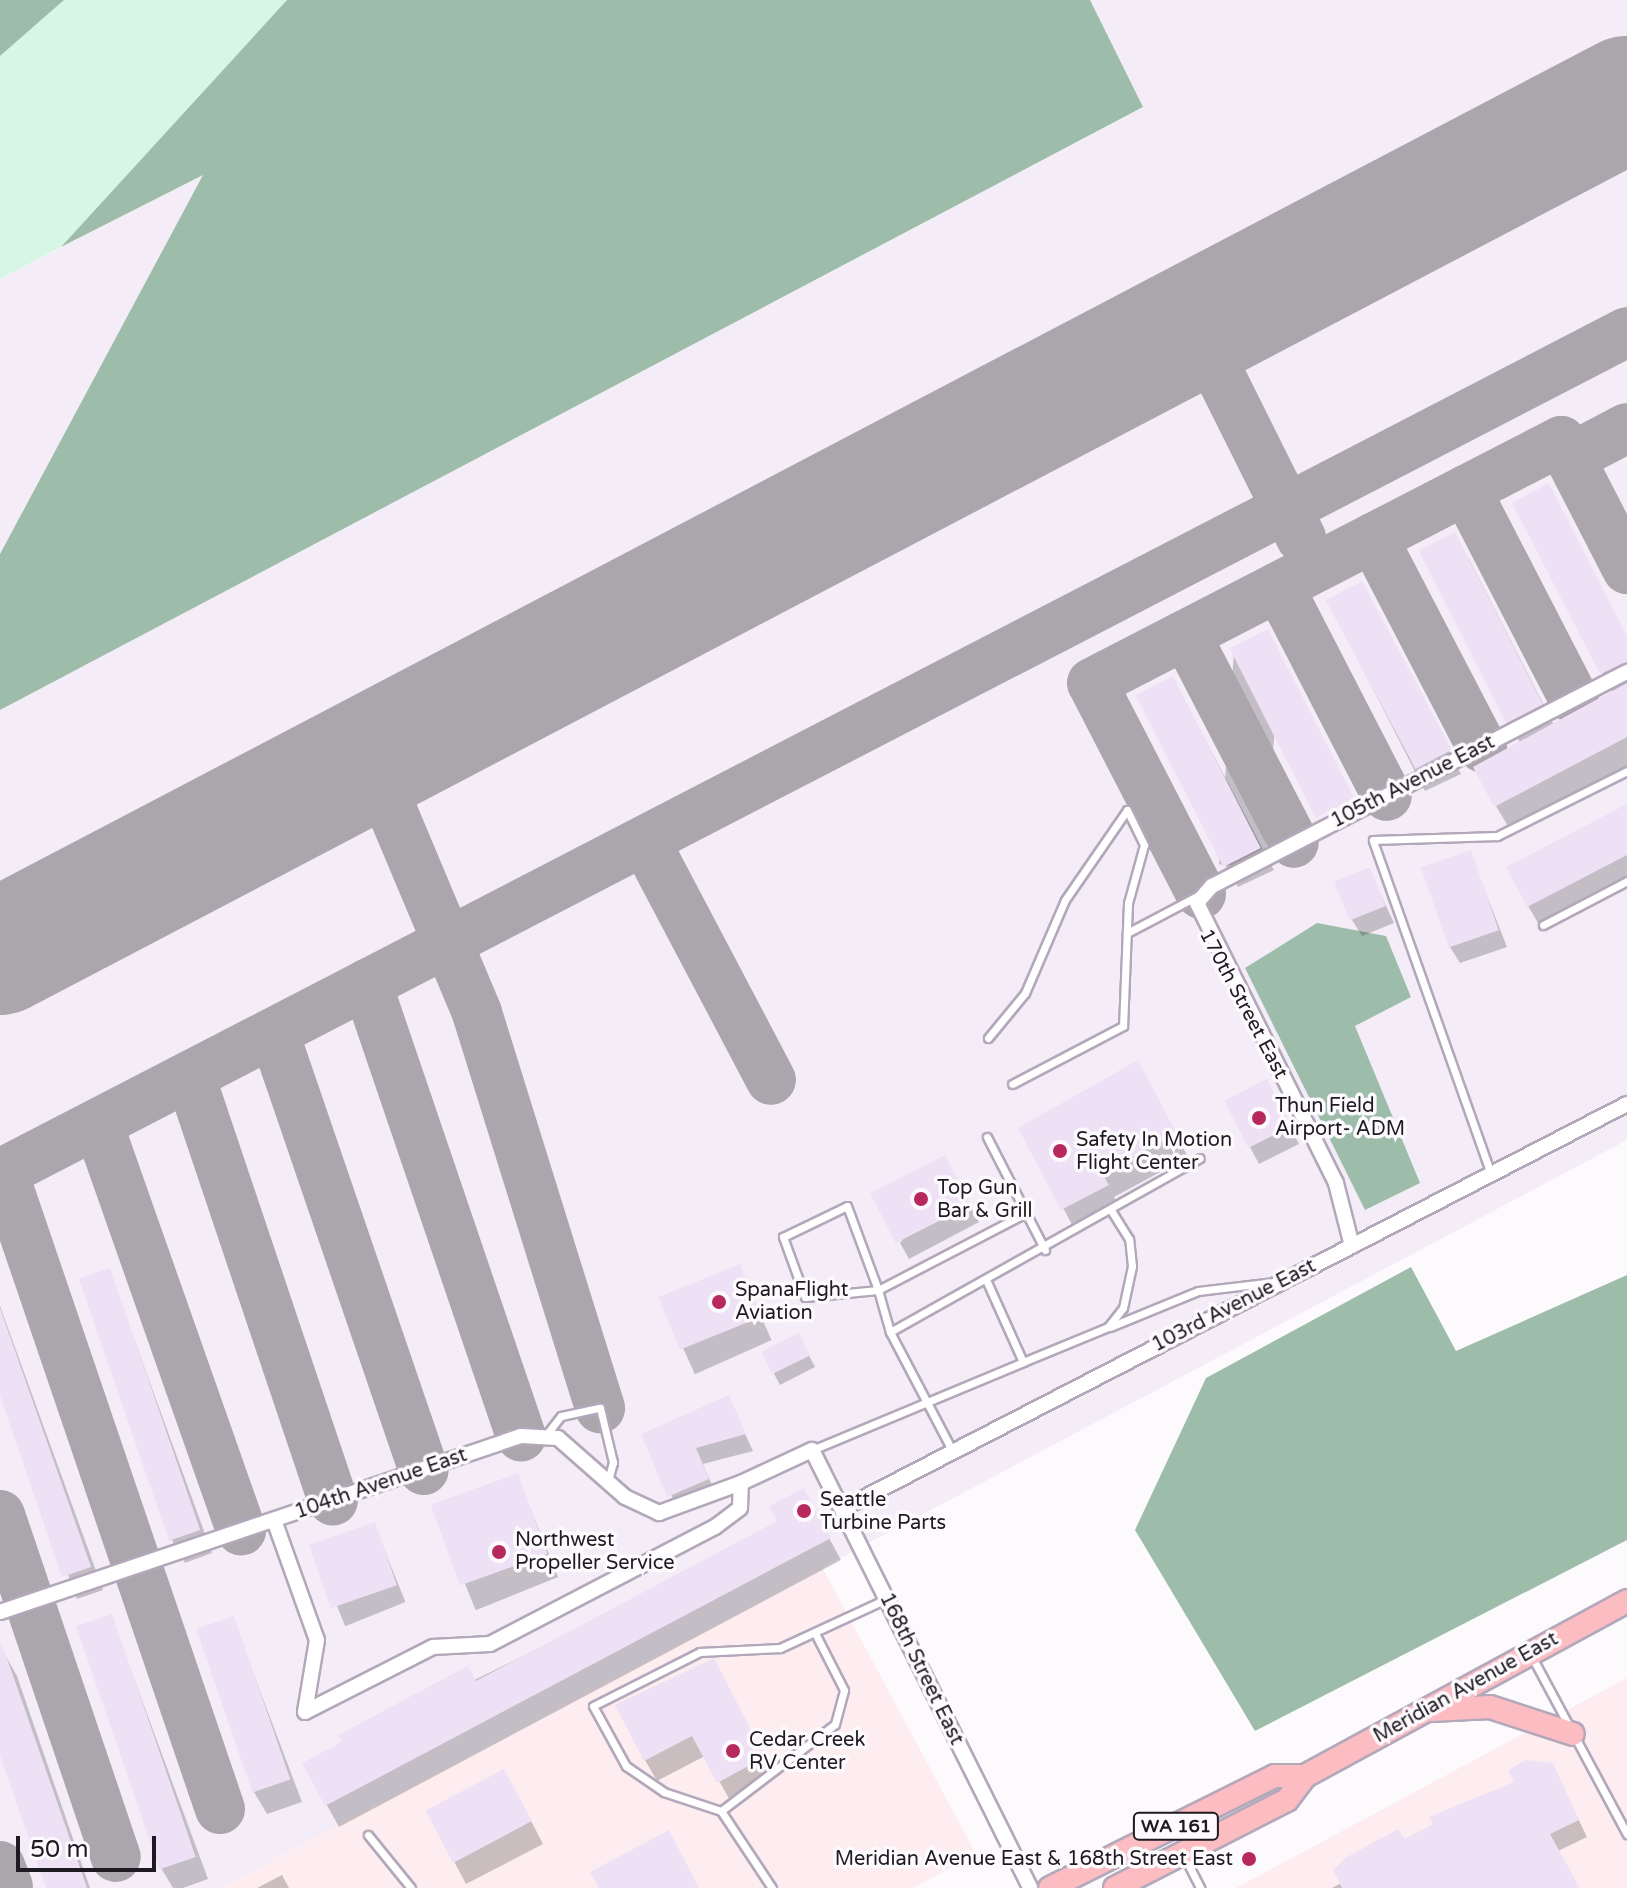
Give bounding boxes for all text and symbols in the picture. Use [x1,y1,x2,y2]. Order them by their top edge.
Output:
street label: 105th Avenue East [1327,730,1499,834]
street label: 170th Street East [1193,925,1293,1083]
place label: Thun Field Airport- ADM [1275,1094,1405,1141]
marker: Thun Field Airport- ADM [1250,1109,1268,1127]
place label: Safety In Motion Flight Center [1076,1128,1232,1175]
marker: Safety In Motion Flight Center [1051,1142,1069,1160]
place label: Top Gun Bar & Grill [937,1176,1033,1223]
marker: Top Gun Bar & Grill [912,1190,930,1208]
street label: 103rd Avenue East [1148,1254,1320,1358]
place label: SpanaFlight Aviation [735,1278,848,1325]
marker: SpanaFlight Aviation [710,1293,728,1311]
street label: 104th Avenue East [292,1443,470,1525]
place label: Seattle Turbine Parts [820,1488,946,1535]
marker: Seattle Turbine Parts [795,1502,813,1520]
place label: Northwest Propeller Service [515,1528,675,1575]
marker: Northwest Propeller Service [490,1543,508,1561]
street label: 168th Street East [874,1589,968,1749]
street label: Meridian Avenue East [1370,1627,1562,1749]
place label: Cedar Creek RV Center [749,1728,865,1775]
marker: Cedar Creek RV Center [724,1742,742,1760]
road number: WA 161 [1132,1812,1220,1840]
scale bar [20,1820,160,1870]
text: 50 m [30,1835,88,1864]
place label: Meridian Avenue East & 168th Street East [835,1847,1233,1871]
marker: Meridian Avenue East & 168th Street East [1240,1850,1258,1868]

